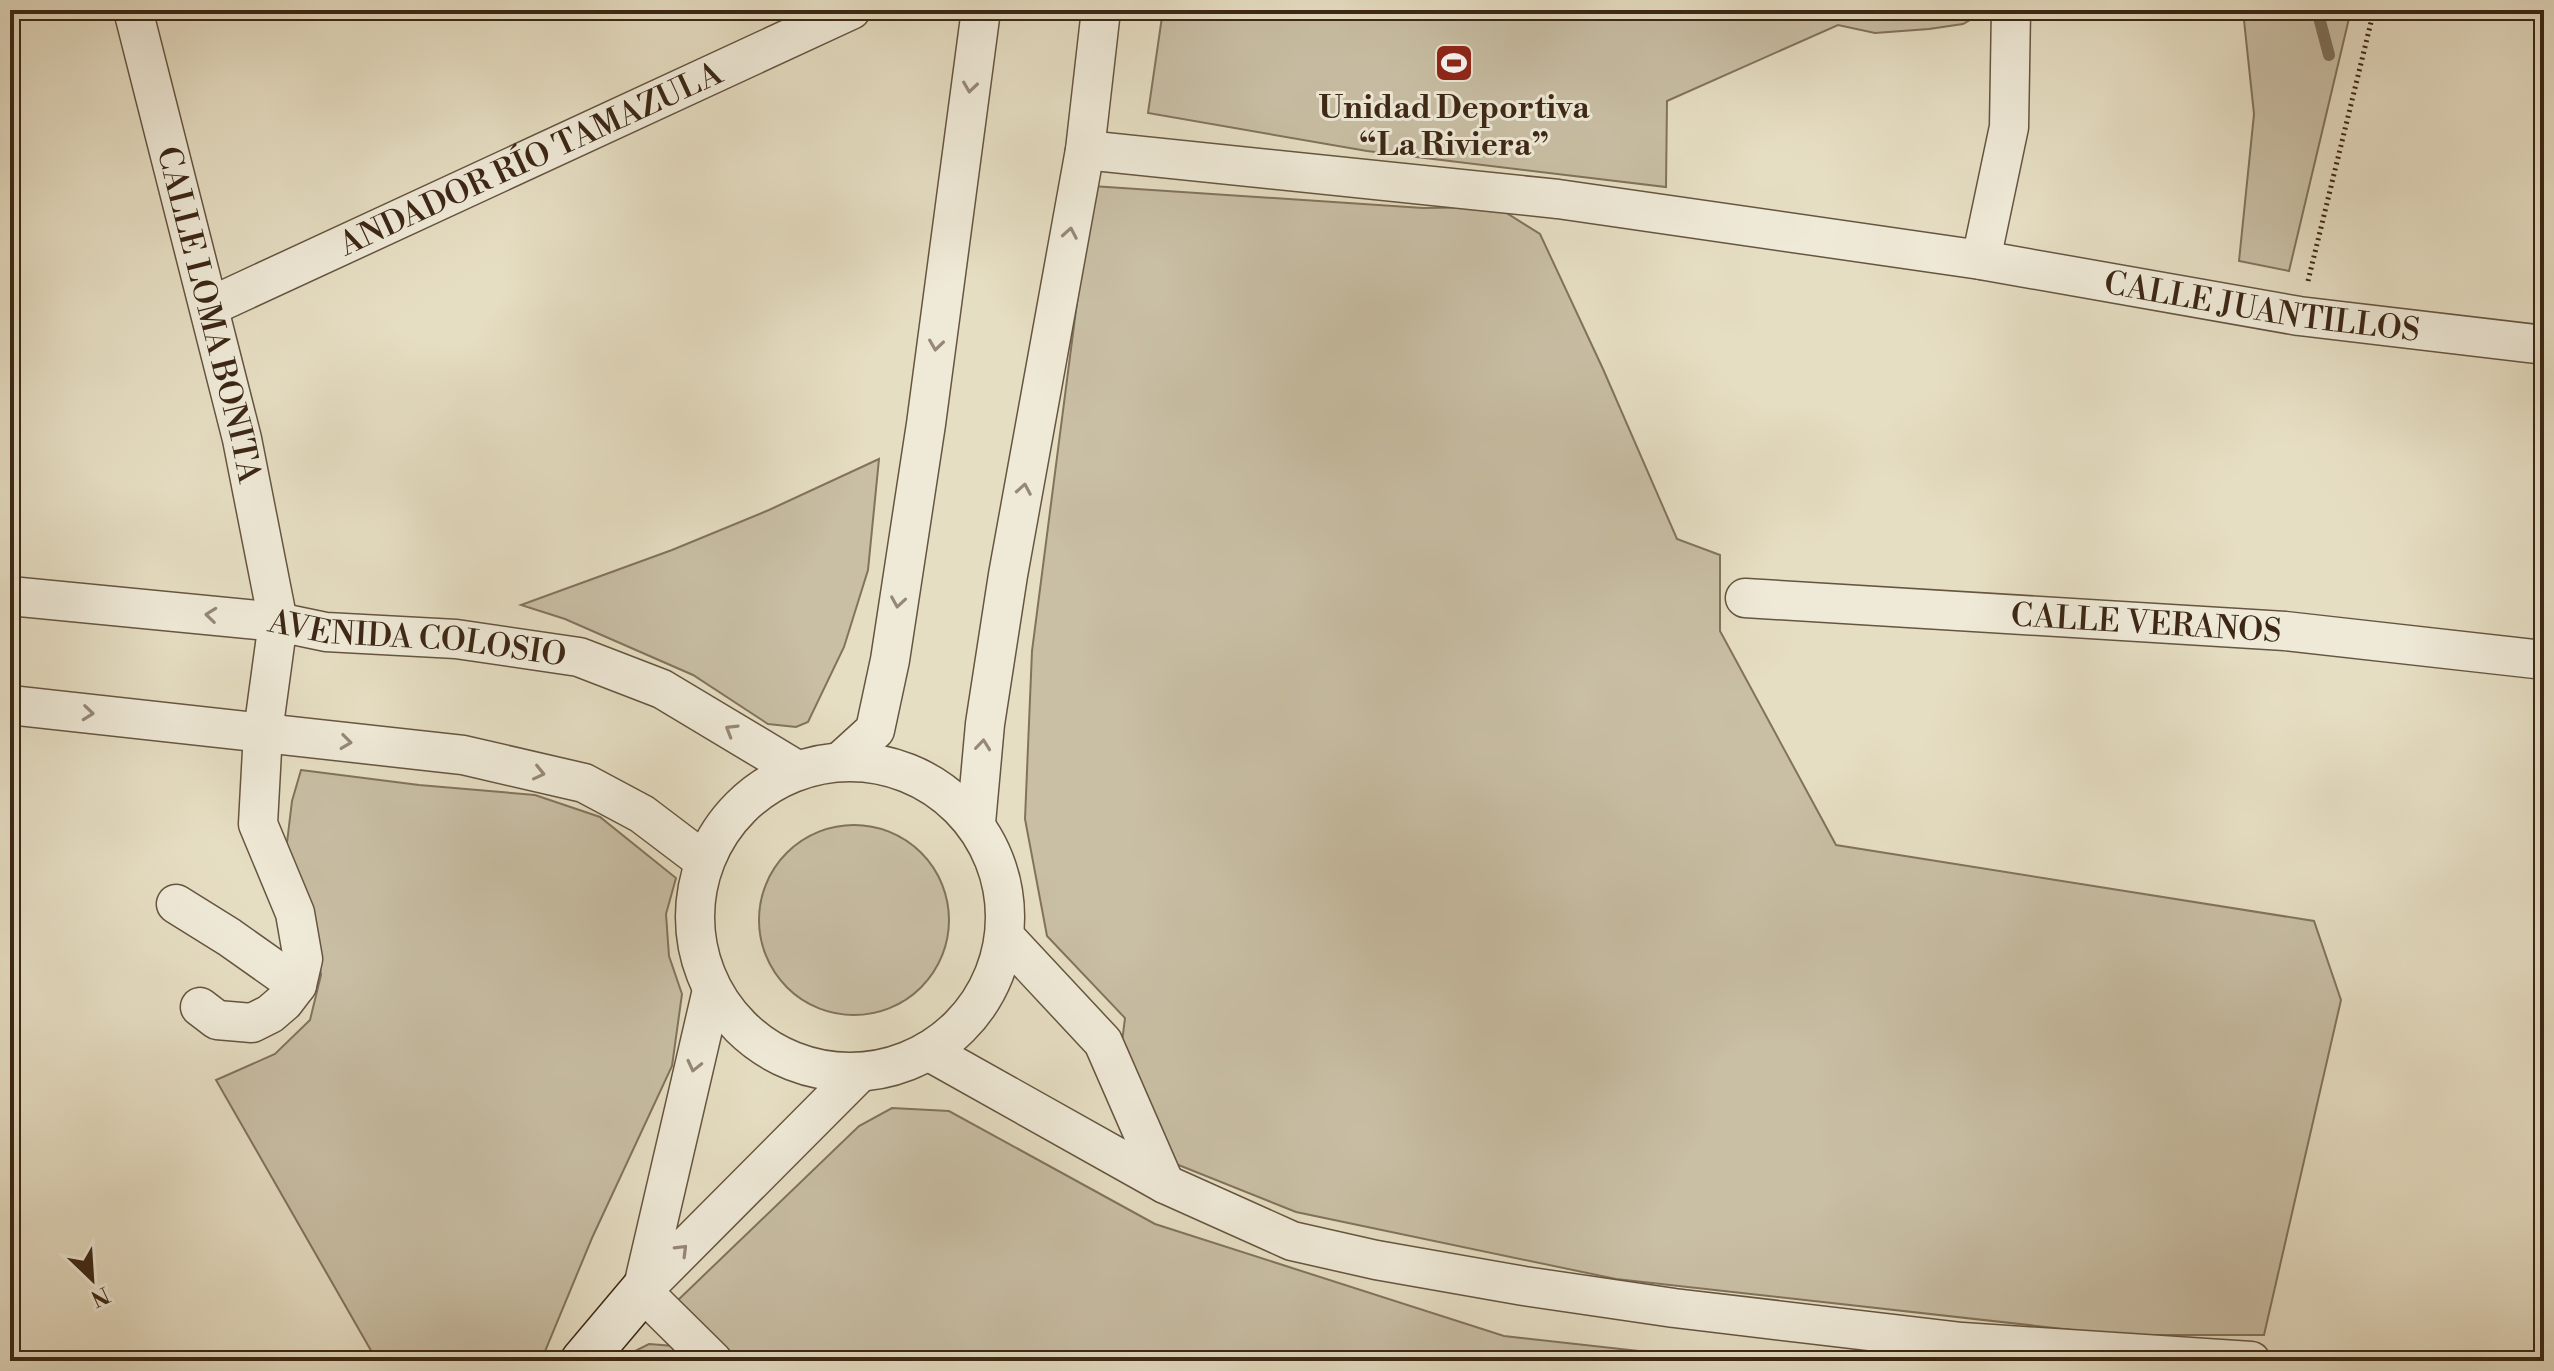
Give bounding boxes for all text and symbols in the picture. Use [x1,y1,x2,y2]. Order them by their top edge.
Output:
sports icon: Unidad Deportiva “La Riviera” [1433,42,1475,84]
street label: ANDADOR RÍO TAMAZULA [332,53,729,265]
one-way arrow [962,81,979,94]
place label: Unidad Deportiva “La Riviera” [1319,88,1590,165]
street label: CALLE LOMA BONITA [147,142,269,487]
one-way arrow [1061,226,1078,239]
street label: CALLE JUANTILLOS [2101,263,2422,351]
one-way arrow [928,338,945,352]
one-way arrow [1014,482,1031,495]
one-way arrow [891,595,908,609]
street label: CALLE VERANOS [2010,595,2283,652]
street label: AVENIDA COLOSIO [264,601,569,676]
one-way arrow [204,607,217,624]
one-way arrow [81,705,94,722]
one-way arrow [725,724,739,740]
one-way arrow [340,733,353,750]
one-way arrow [975,738,992,751]
one-way arrow [532,763,546,780]
one-way arrow [686,1059,703,1072]
north arrow [52,1239,132,1319]
one-way arrow [673,1245,687,1260]
text: N [86,1280,113,1312]

